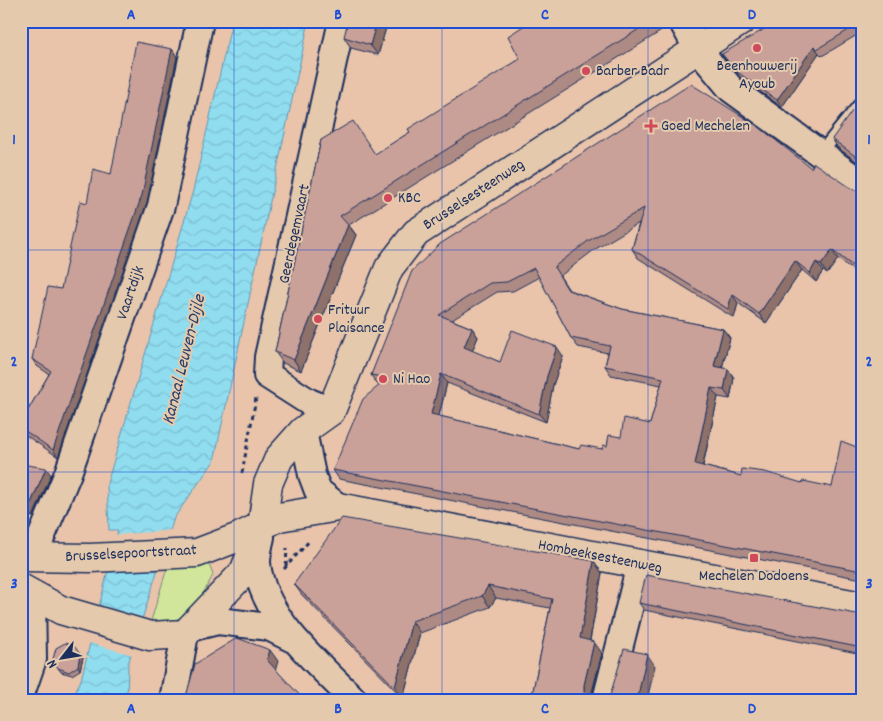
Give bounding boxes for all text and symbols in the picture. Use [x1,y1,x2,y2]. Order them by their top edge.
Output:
text: A [127,4,136,27]
text: B [334,4,342,27]
text: C [541,4,549,27]
text: D [748,4,757,27]
marker: Beenhouwerij Ayoub [751,42,763,54]
place label: Beenhouwerij Ayoub [717,55,797,96]
place label: Barber Badr [596,60,669,83]
marker: Barber Badr [580,65,592,77]
place label: Goed Mechelen [661,115,750,138]
marker: Goed Mechelen [645,120,657,132]
text: 1 [12,129,16,152]
text: 1 [867,129,871,152]
street label: Brusselsesteenweg [419,153,529,237]
street label: Geerdegemvaart [273,182,317,286]
place label: KBC [398,187,421,210]
marker: KBC [382,192,394,204]
street label: Vaartdijk [111,263,151,323]
water label: Kanaal Leuven-Dijle [157,292,213,427]
place label: Frituur Plaisance [328,299,385,340]
marker: Frituur Plaisance [312,313,324,325]
text: 2 [11,351,18,374]
text: 2 [866,351,873,374]
place label: Ni Hao [393,368,430,391]
marker: Ni Hao [377,373,389,385]
street label: Hombeeksesteenweg [536,534,664,580]
street label: Brusselsepoortstraat [65,539,197,569]
marker: Mechelen Dodoens [748,552,760,564]
place label: Mechelen Dodoens [699,565,809,588]
text: 3 [10,573,18,596]
text: 3 [865,573,873,596]
north arrow [38,634,88,684]
text: N [42,655,63,672]
text: A [127,698,136,721]
text: B [334,698,342,721]
text: C [541,698,549,721]
text: D [748,698,757,721]

